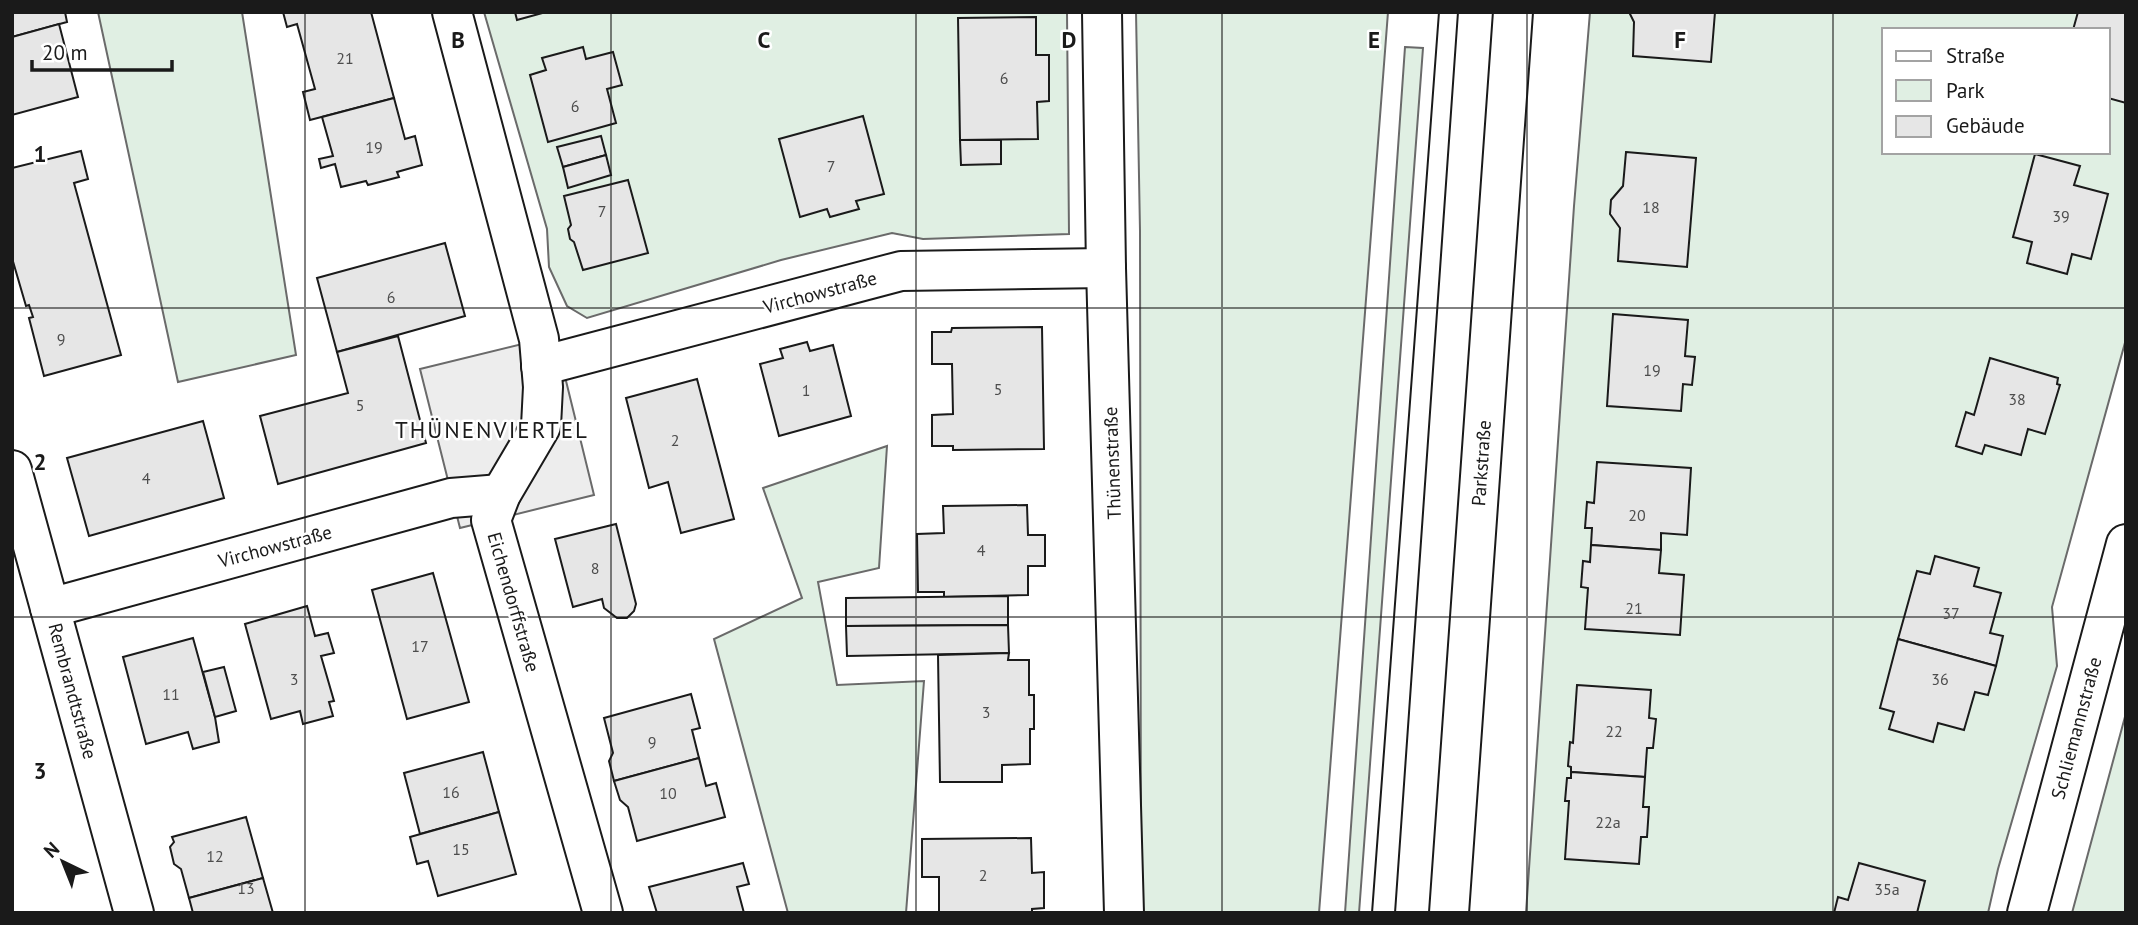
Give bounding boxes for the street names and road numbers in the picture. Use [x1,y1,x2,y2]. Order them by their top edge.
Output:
street label: Virchowstraße [760,265,879,319]
street label: Thünenstraße [1098,406,1126,520]
street label: Parkstraße [1466,419,1496,507]
street label: Virchowstraße [215,519,334,573]
street label: Eichendorffstraße [483,529,545,675]
street label: Rembrandtstraße [43,620,103,762]
street label: Schliemannstraße [2045,654,2107,802]

